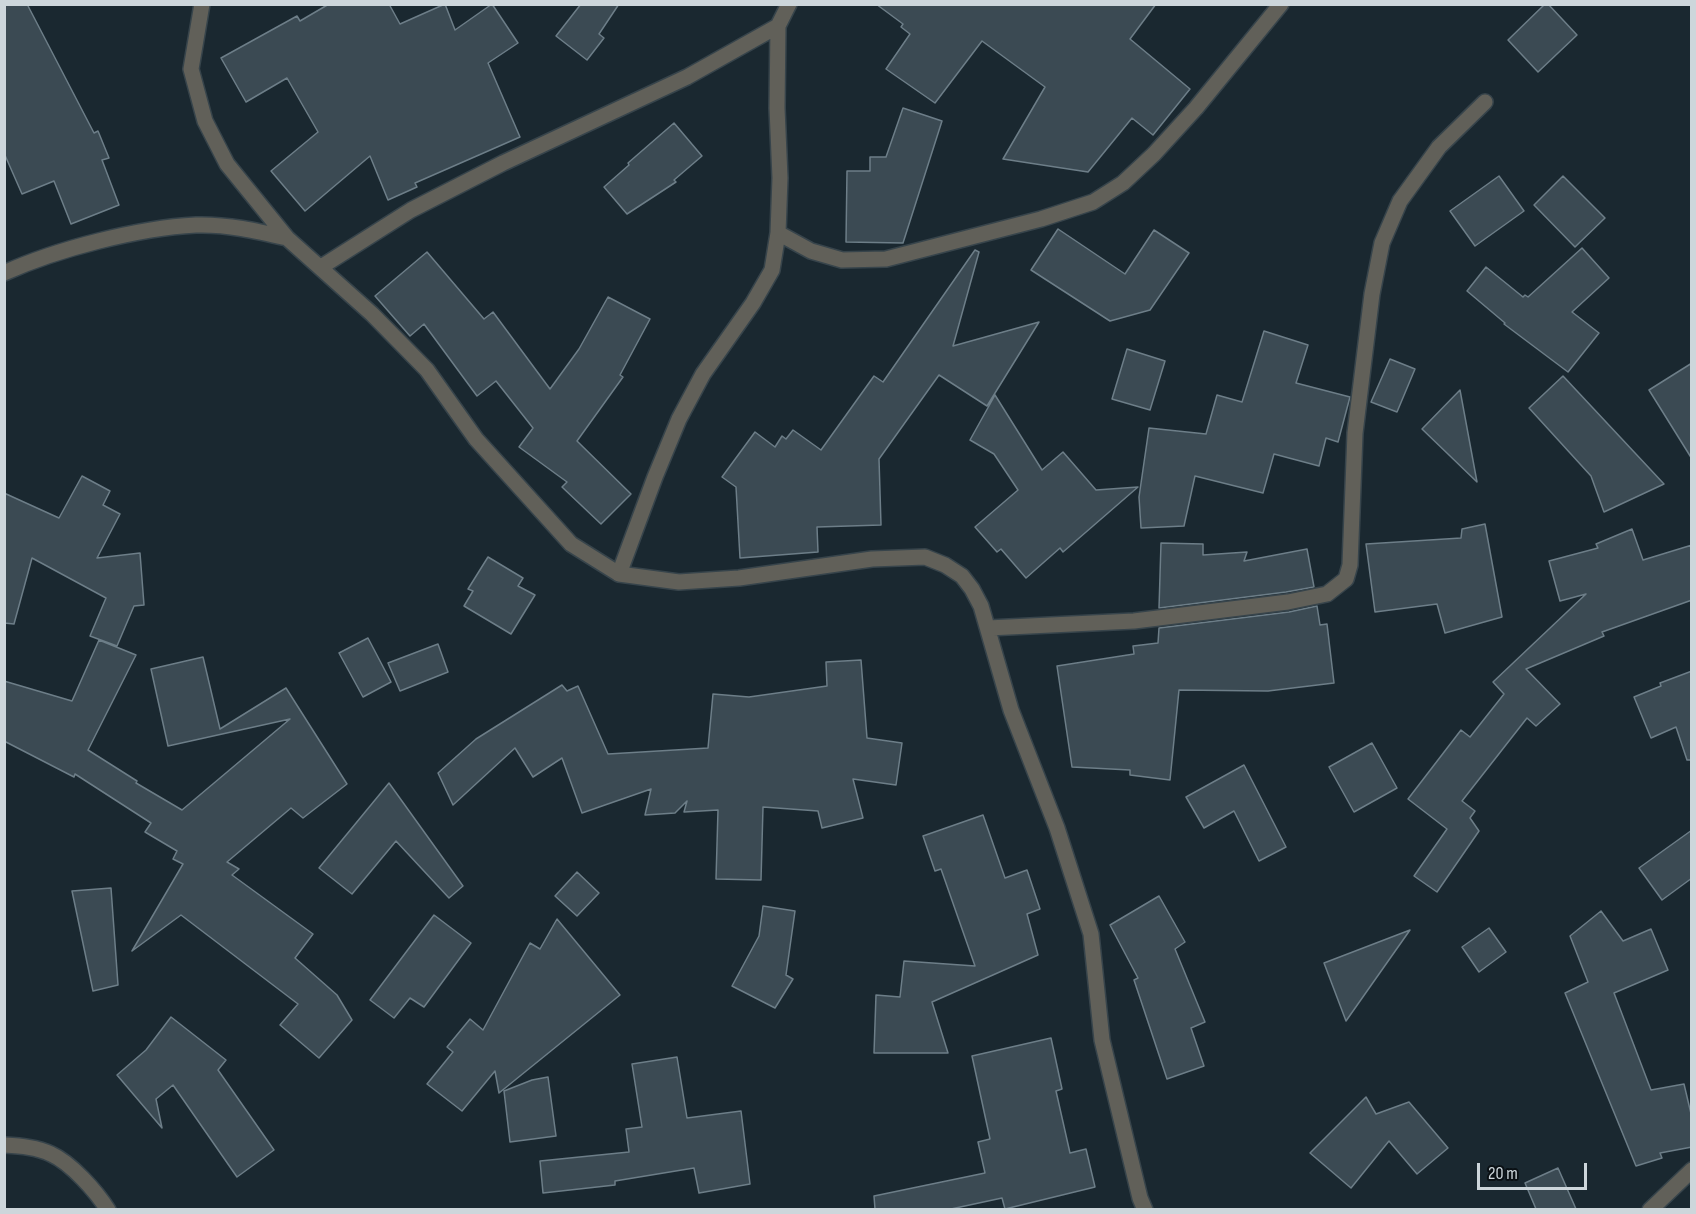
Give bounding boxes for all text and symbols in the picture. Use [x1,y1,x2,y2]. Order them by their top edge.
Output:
scale bar [1480,1151,1590,1189]
text: 20 m [1488,1163,1518,1184]

